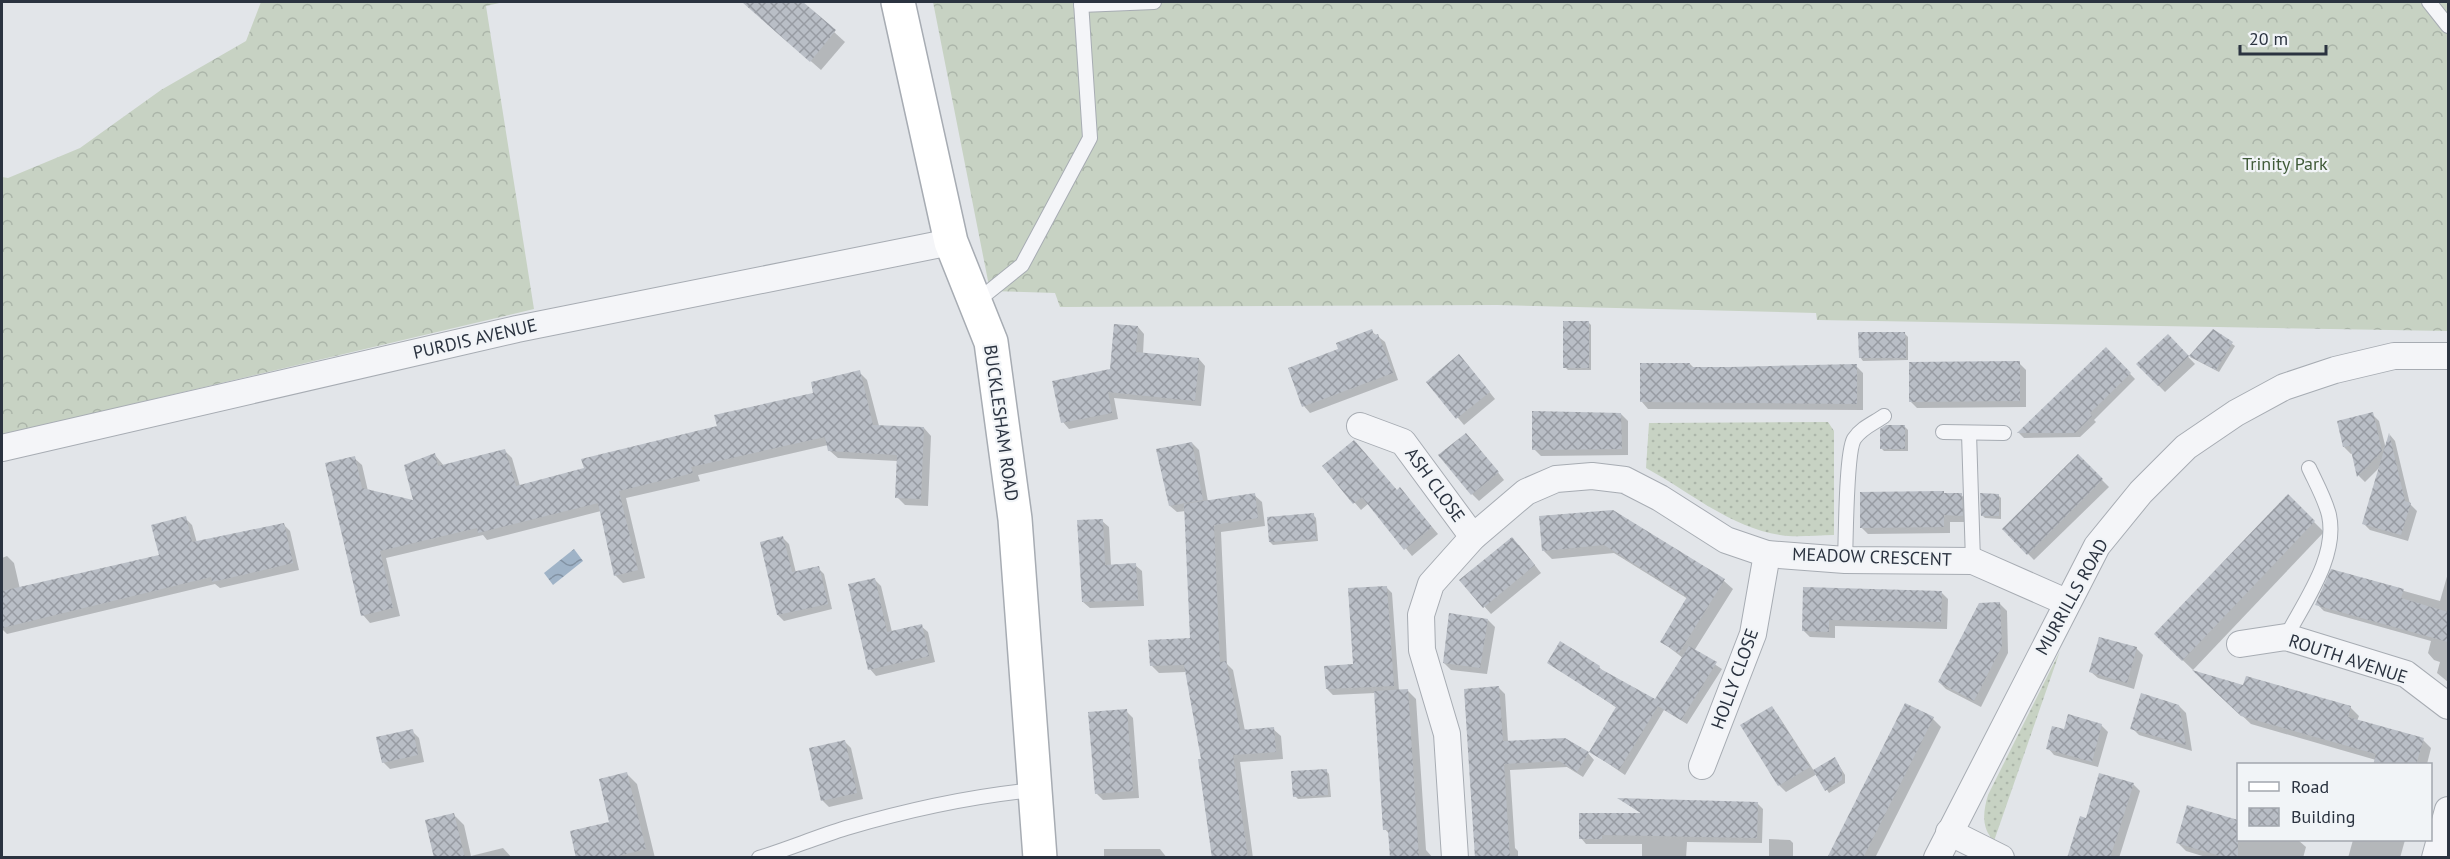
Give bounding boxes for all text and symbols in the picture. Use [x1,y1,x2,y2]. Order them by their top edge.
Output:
scale bar [2240,18,2326,56]
text: 20 m [2249,27,2288,50]
park label: Trinity Park [2242,152,2328,175]
street label: PURDIS AVENUE [411,313,539,364]
street label: BUCKLESHAM ROAD [979,343,1024,503]
street label: ASH CLOSE [1401,443,1470,527]
street label: MURRILLS ROAD [2030,534,2113,659]
street label: MEADOW CRESCENT [1792,542,1952,571]
street label: HOLLY CLOSE [1706,625,1763,732]
street label: ROUTH AVENUE [2286,629,2410,689]
legend [2237,763,2432,841]
text: Road [2291,775,2329,798]
text: Building [2291,805,2355,828]

